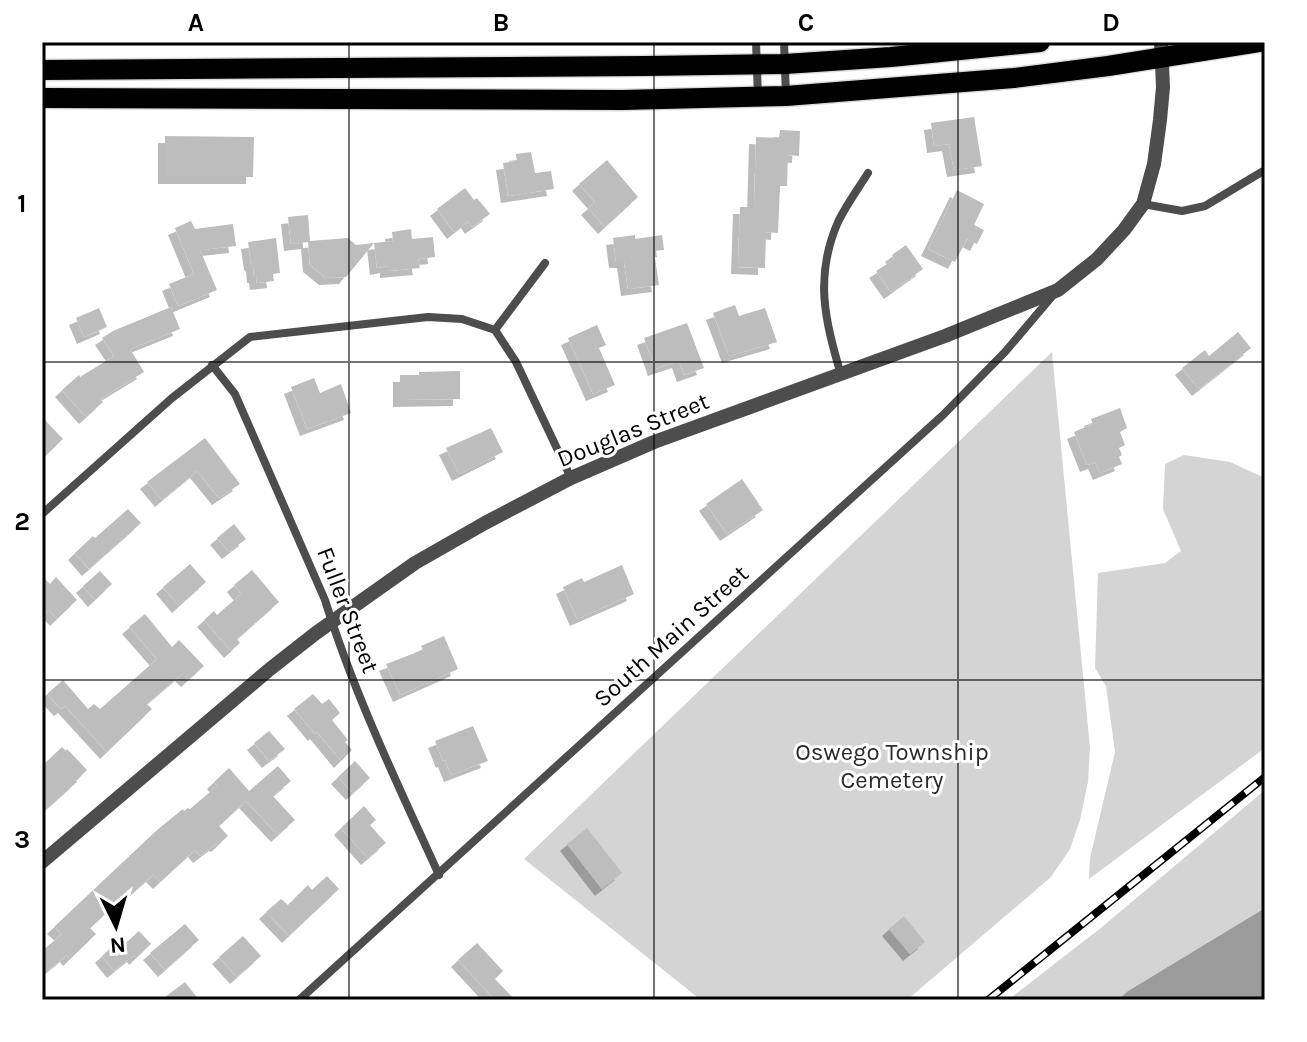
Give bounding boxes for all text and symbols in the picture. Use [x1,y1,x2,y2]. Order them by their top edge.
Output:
text: A [188,7,204,38]
text: B [493,7,509,38]
text: C [798,7,814,38]
text: D [1102,7,1120,38]
text: 1 [17,188,27,219]
street label: Douglas Street [553,387,713,473]
text: 2 [14,506,30,537]
street label: Fuller Street [311,543,385,677]
street label: South Main Street [588,559,754,713]
park label: Oswego Township Cemetery [795,738,989,794]
text: 3 [14,824,30,855]
north arrow [76,886,156,966]
text: N [109,931,127,959]

